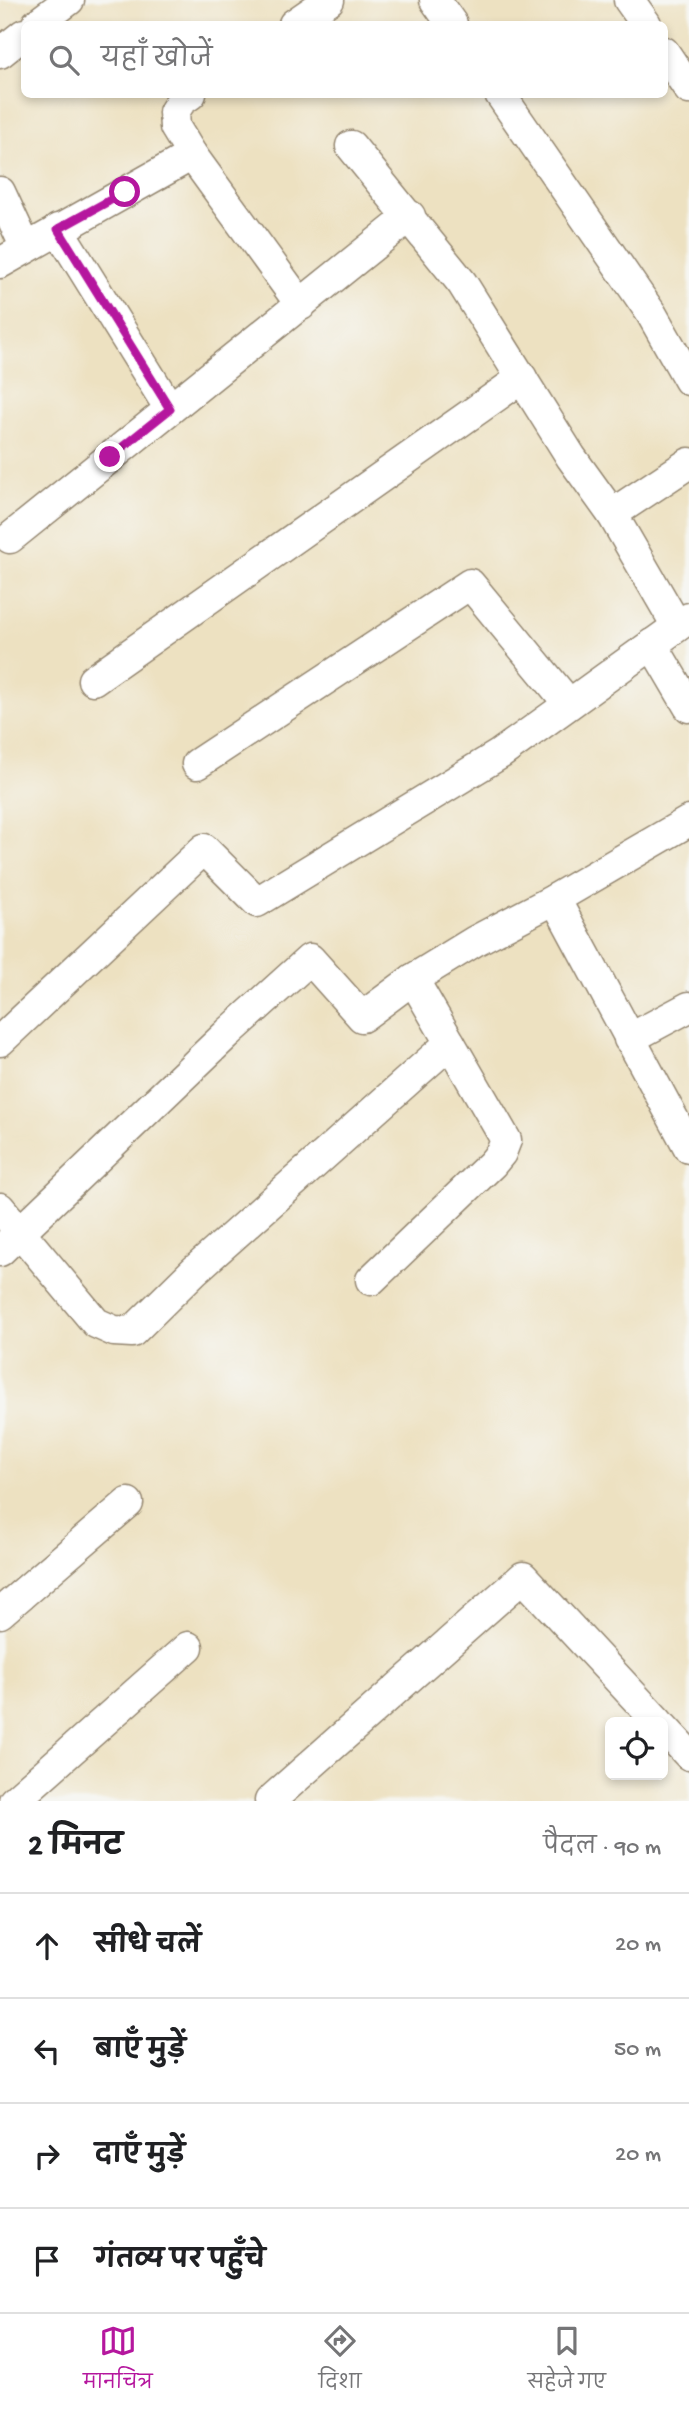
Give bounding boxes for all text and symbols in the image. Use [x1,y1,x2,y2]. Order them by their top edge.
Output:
search box [21,21,668,98]
icon: search [45,41,83,79]
text: यहाँ खोजें [101,46,212,77]
route start [109,176,140,207]
route end [94,441,125,472]
map controls [605,1717,668,1780]
button: locate [605,1717,668,1780]
text: 2 मिनट [28,1831,123,1866]
text: पैदल · 90 m [543,1835,661,1862]
icon: ahead [28,1927,66,1965]
text: सीधे चलें [95,1932,201,1963]
text: 20 m [615,1932,661,1959]
icon: left [28,2032,66,2070]
text: बाएँ मुड़ें [95,2037,186,2068]
text: 50 m [614,2037,661,2064]
icon: right [28,2137,66,2175]
text: दाएँ मुड़ें [95,2142,185,2173]
text: 20 m [615,2142,661,2169]
icon: arrive [28,2242,66,2280]
text: गंतव्य पर पहुँचे [95,2247,265,2278]
tab: मानचित्र [83,2322,153,2402]
tab: दिशा [319,2322,362,2402]
tab: सहेजे गए [527,2322,606,2402]

